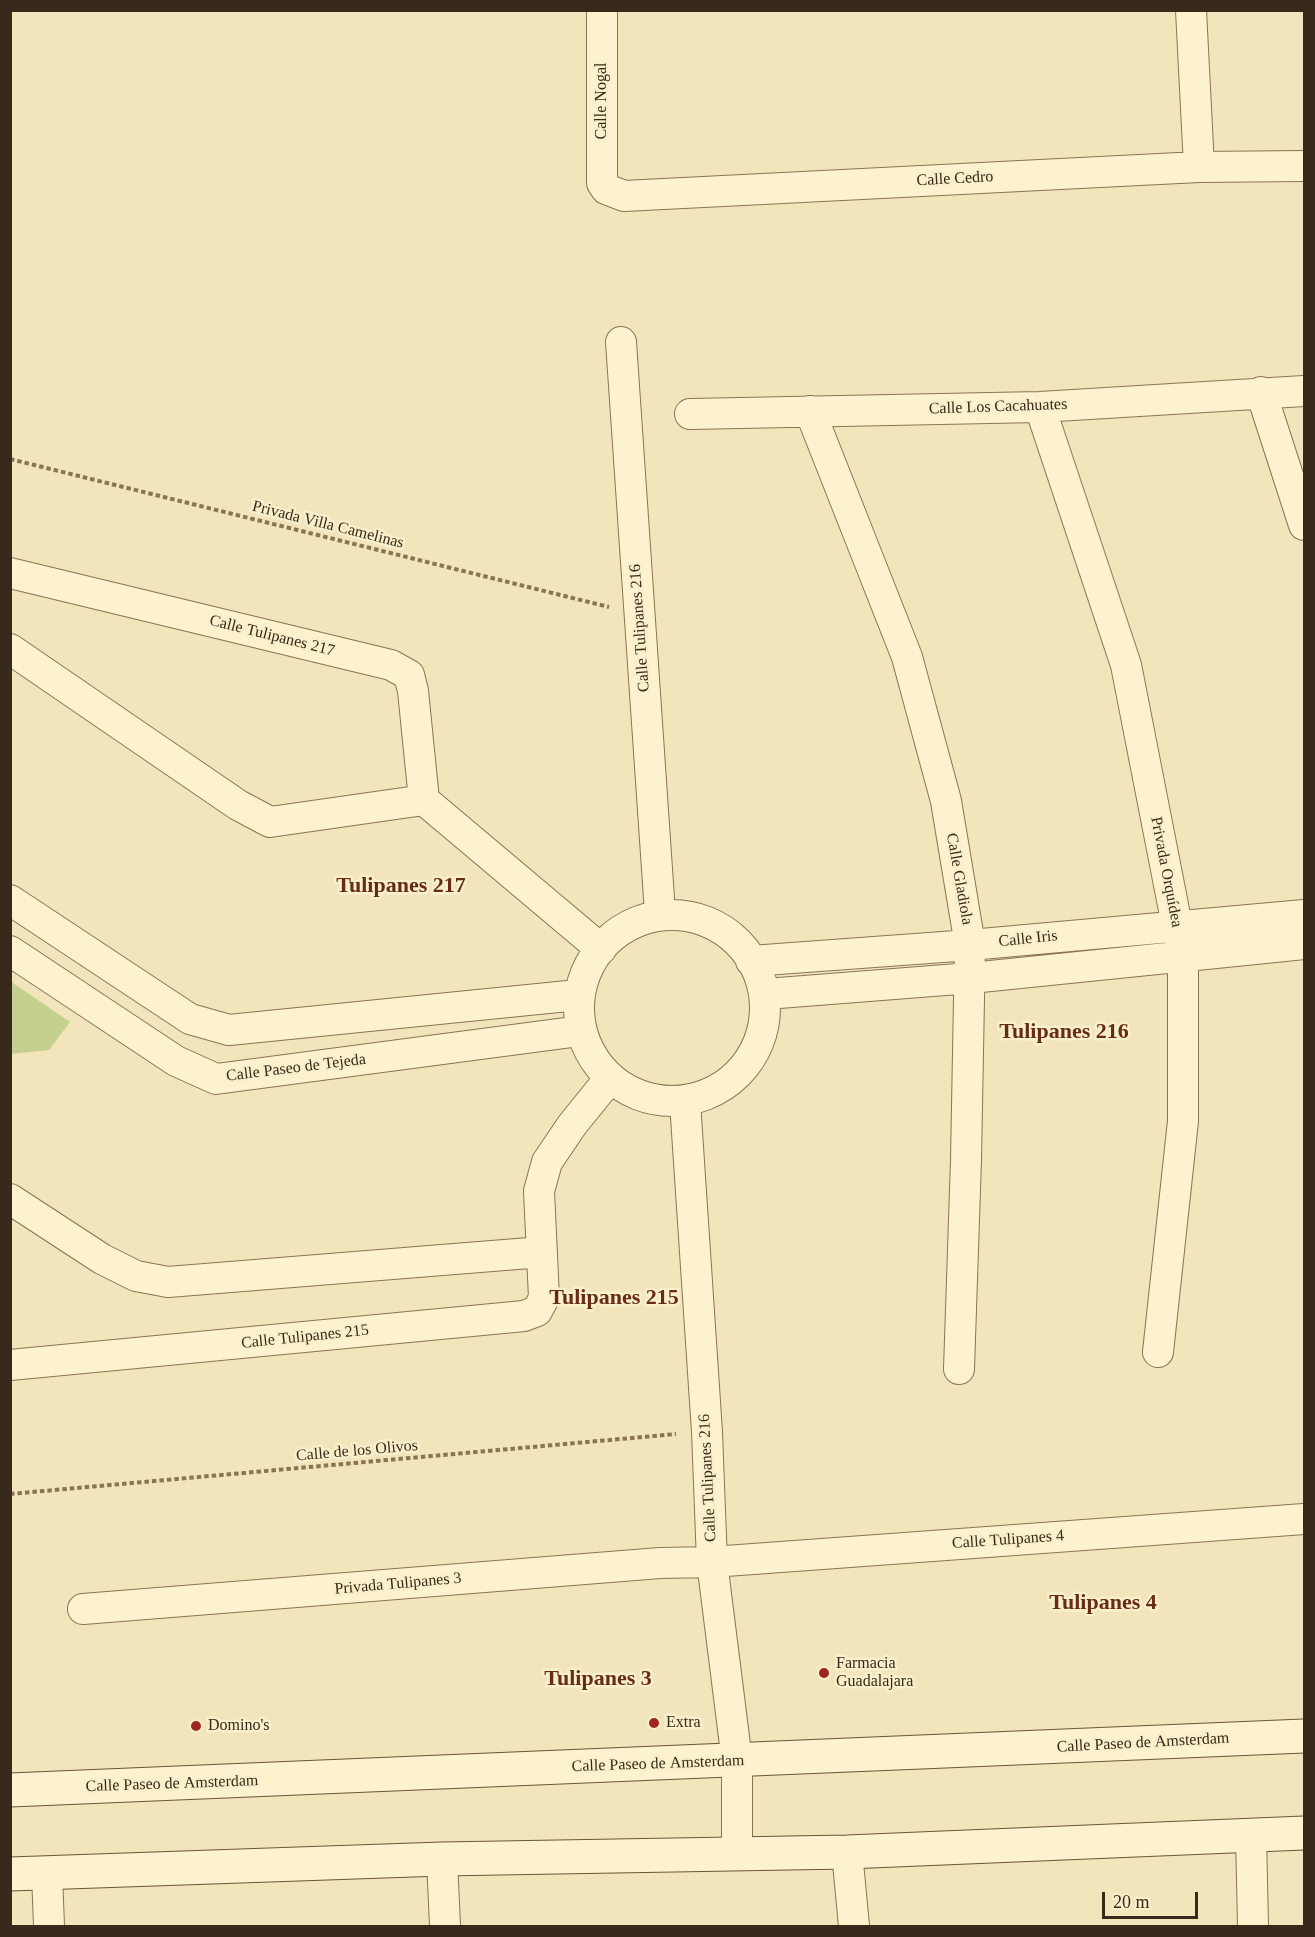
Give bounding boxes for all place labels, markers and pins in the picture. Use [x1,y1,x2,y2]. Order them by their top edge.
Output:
place label: Farmacia Guadalajara [836,1654,913,1692]
marker: Farmacia Guadalajara [817,1666,831,1680]
place label: Extra [666,1713,701,1733]
place label: Domino's [208,1716,270,1736]
marker: Extra [647,1716,661,1730]
marker: Domino's [189,1719,203,1733]

